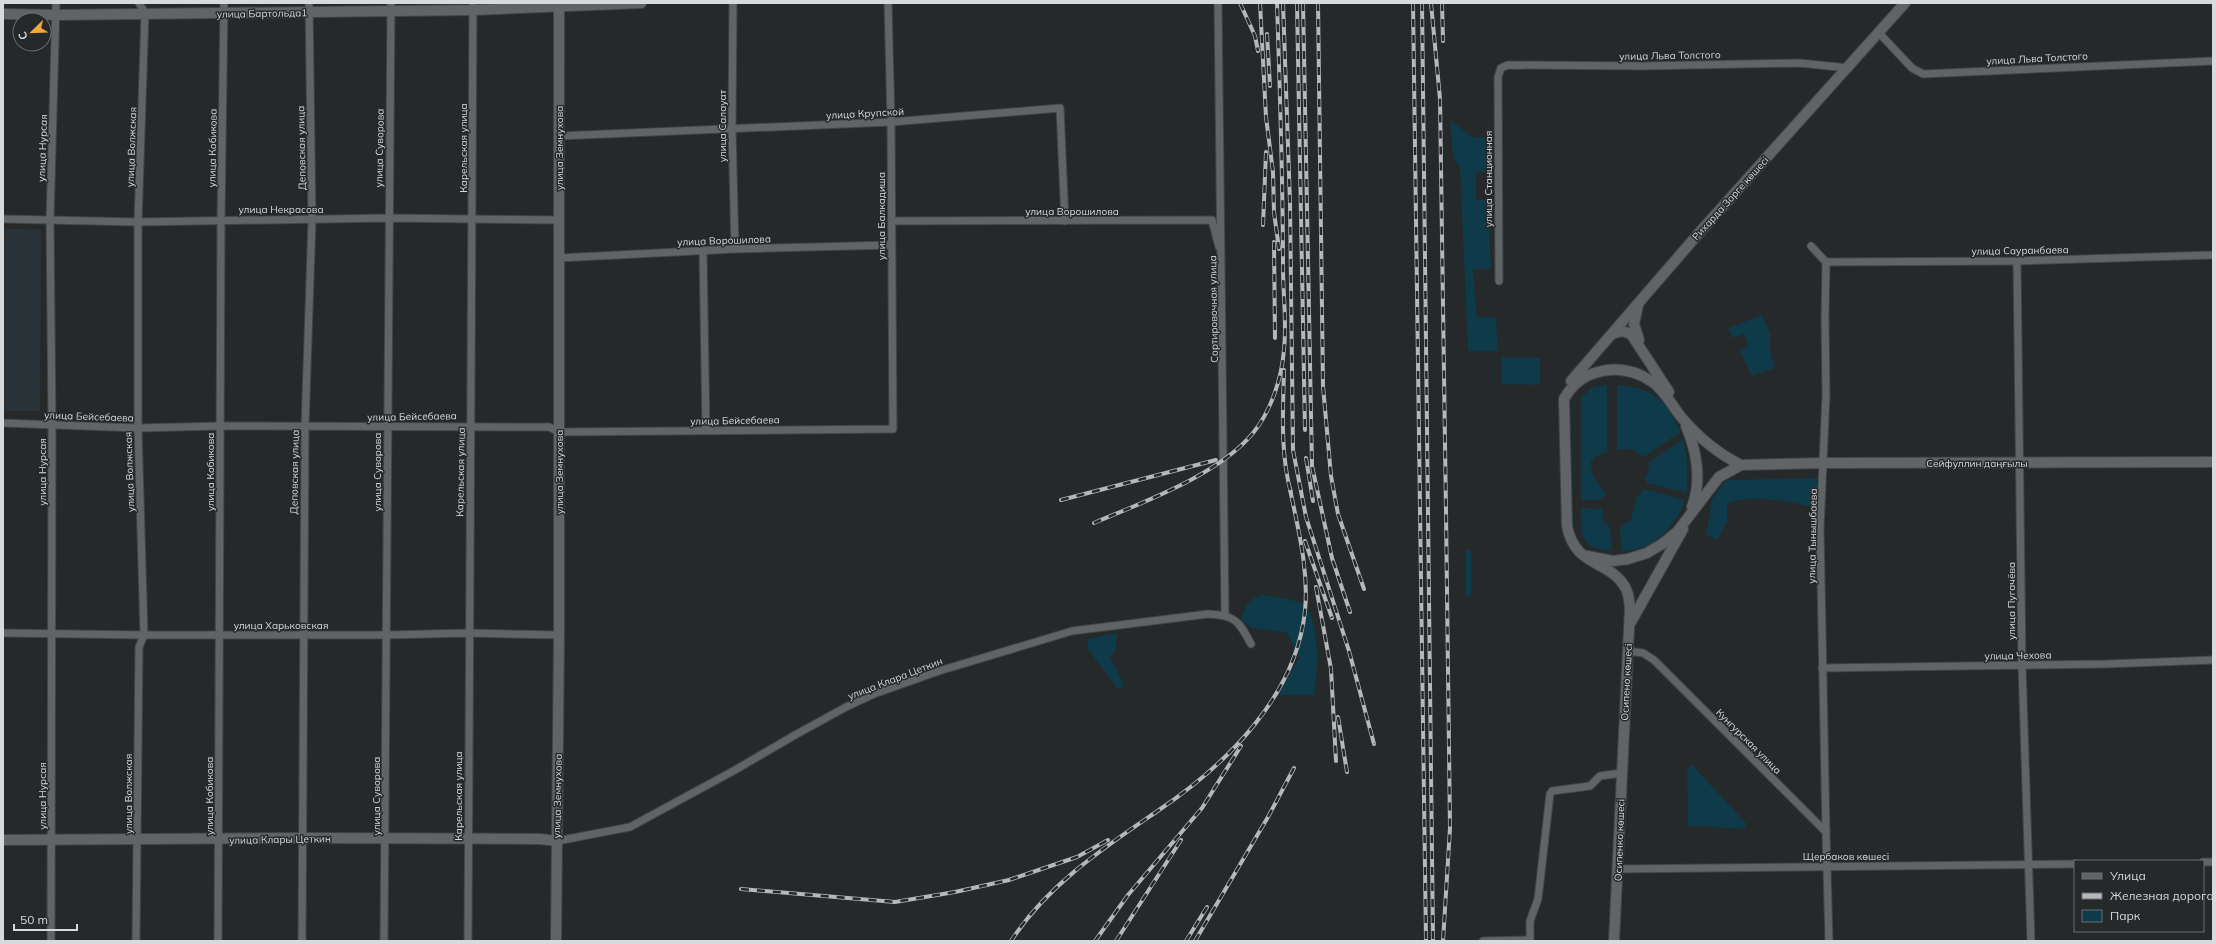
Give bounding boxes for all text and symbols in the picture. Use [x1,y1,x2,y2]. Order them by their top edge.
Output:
street label: улица Бартольда1 [217,6,307,21]
north arrow [12,12,52,52]
text: С [15,29,31,42]
street label: улица Льва Толстого [1619,48,1721,63]
street label: улица Льва Толстого [1986,49,2088,68]
street label: улица Салауат [716,89,729,162]
street label: Карельская улица [457,103,470,193]
street label: улица Крупской [826,105,904,122]
street label: Деповская улица [294,106,309,190]
street label: улица Земнухова [553,106,566,190]
street label: улица Волжская [124,107,139,187]
street label: улица Суворова [372,108,387,188]
street label: улица Кобикова [205,109,220,187]
street label: улица Нурсая [35,114,50,182]
street label: улица Станционная [1482,131,1495,227]
street label: Рихарда Зорге көшесі [1689,154,1771,243]
street label: улица Балкадиша [875,172,888,260]
street label: улица Некрасова [238,203,324,216]
street label: улица Ворошилова [1025,205,1119,218]
street label: улица Ворошилова [677,232,771,249]
street label: улица Сауранбаева [1971,243,2069,258]
street label: Сортировочная улица [1206,255,1221,363]
street label: улица Бейсебаева [44,408,134,425]
street label: улица Бейсебаева [367,409,457,424]
street label: улица Бейсебаева [690,413,780,428]
street label: Карельская улица [453,427,468,517]
street label: Деповская улица [287,430,302,514]
street label: улица Земнухова [553,430,566,514]
street label: улица Волжская [122,432,137,512]
street label: улица Кобикова [204,433,217,511]
street label: улица Суворова [371,433,384,511]
street label: улица Нурсая [36,438,49,506]
street label: Сейфуллин даңғылы [1926,457,2028,470]
street label: улица Тынышбаева [1805,488,1820,584]
street label: улица Пугачёва [2005,562,2018,640]
street label: улица Харьковская [234,619,328,632]
street label: Осипено көшесі [1618,643,1635,721]
street label: улица Чехова [1984,648,2052,663]
street label: улица Клара Цеткин [846,654,944,703]
street label: Кунгурская улица [1713,706,1784,777]
street label: Карельская улица [452,751,465,841]
street label: улица Волжская [122,754,135,834]
street label: улица Земнухова [550,754,565,838]
street label: улица Кобикова [203,757,216,835]
street label: улица Суворова [370,757,383,835]
street label: улица Нурсая [36,762,49,830]
street label: Осипенко көшесі [1612,799,1627,881]
street label: улица Клары Цеткин [229,832,331,847]
street label: Щербаков көшесі [1803,850,1889,863]
legend [2074,860,2204,932]
text: Улица [2109,868,2146,883]
text: Железная дорога [2110,888,2214,903]
scale bar [14,906,77,932]
text: Парк [2110,908,2141,923]
text: 50 m [20,912,48,927]

